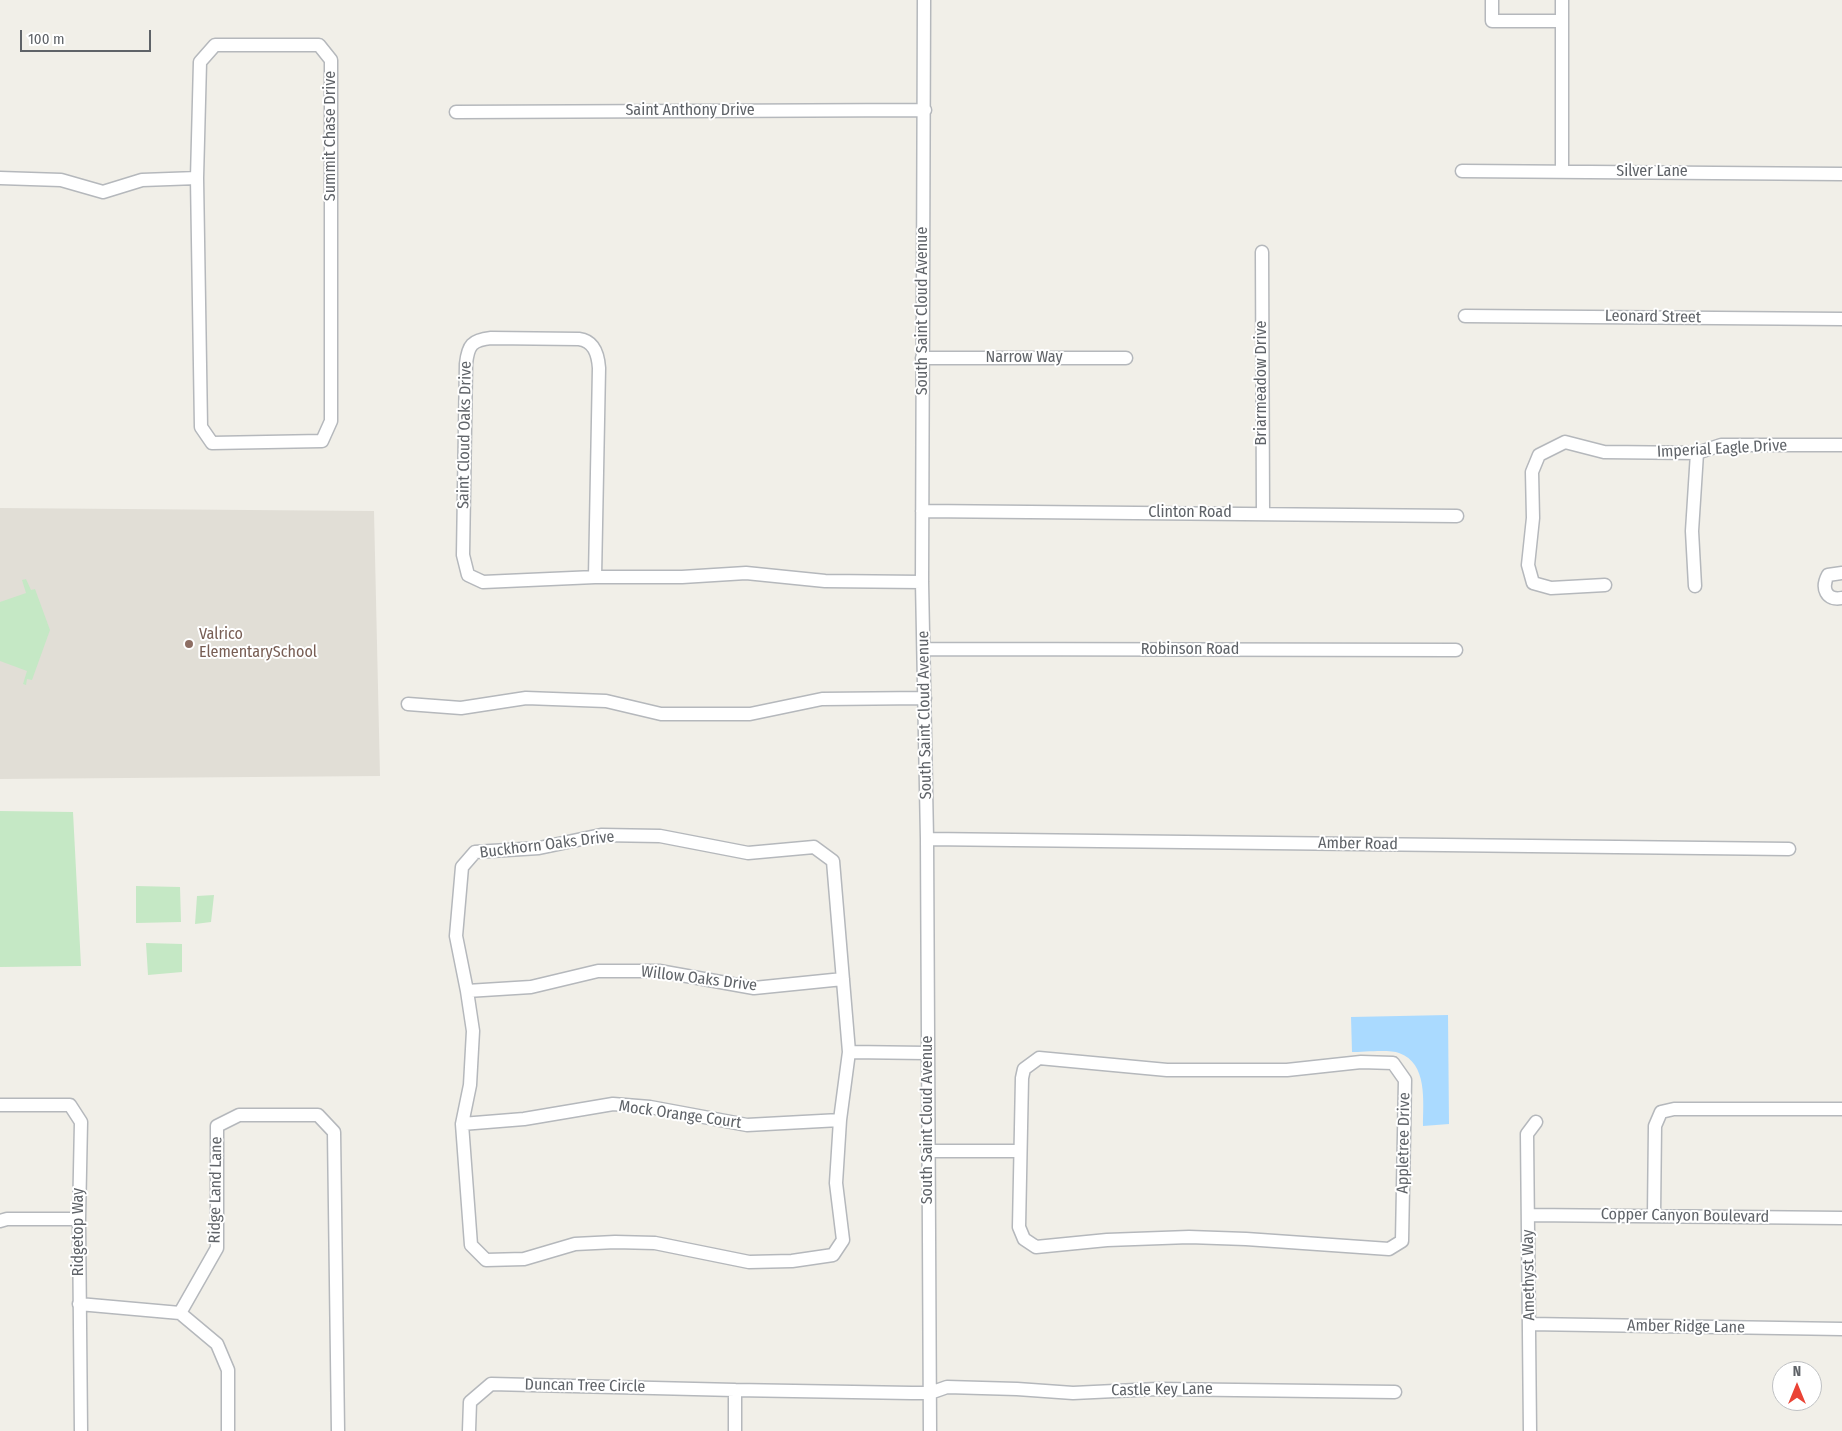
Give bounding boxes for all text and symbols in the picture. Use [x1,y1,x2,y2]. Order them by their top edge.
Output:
scale bar [22,20,154,52]
text: 100 m [28,30,65,48]
street label: Summit Chase Drive [321,71,341,201]
street label: Saint Anthony Drive [625,101,755,121]
street label: Silver Lane [1616,162,1688,182]
street label: South Saint Cloud Avenue [913,227,933,395]
street label: Leonard Street [1605,307,1701,327]
street label: Briarmeadow Drive [1252,321,1272,445]
street label: Narrow Way [985,348,1063,368]
street label: Saint Cloud Oaks Drive [454,361,476,509]
street label: Imperial Eagle Drive [1656,436,1788,462]
street label: Clinton Road [1148,503,1232,523]
place label: Valrico ElementarySchool [199,625,317,663]
street label: South Saint Cloud Avenue [914,631,936,799]
marker: Valrico ElementarySchool [183,638,195,650]
street label: Robinson Road [1141,640,1239,660]
street label: Buckhorn Oaks Drive [479,827,615,863]
street label: Amber Road [1318,834,1398,854]
street label: Willow Oaks Drive [640,962,758,996]
street label: South Saint Cloud Avenue [918,1036,938,1204]
street label: Appletree Drive [1394,1092,1414,1194]
street label: Mock Orange Court [617,1097,743,1133]
street label: Ridge Land Lane [205,1136,227,1244]
street label: Ridgetop Way [69,1188,89,1276]
street label: Copper Canyon Boulevard [1601,1205,1769,1227]
street label: Amethyst Way [1519,1229,1539,1321]
street label: Amber Ridge Lane [1627,1316,1745,1338]
north arrow [1772,1361,1822,1411]
text: N [1793,1363,1801,1380]
street label: Duncan Tree Circle [525,1375,645,1397]
street label: Castle Key Lane [1111,1380,1213,1400]

